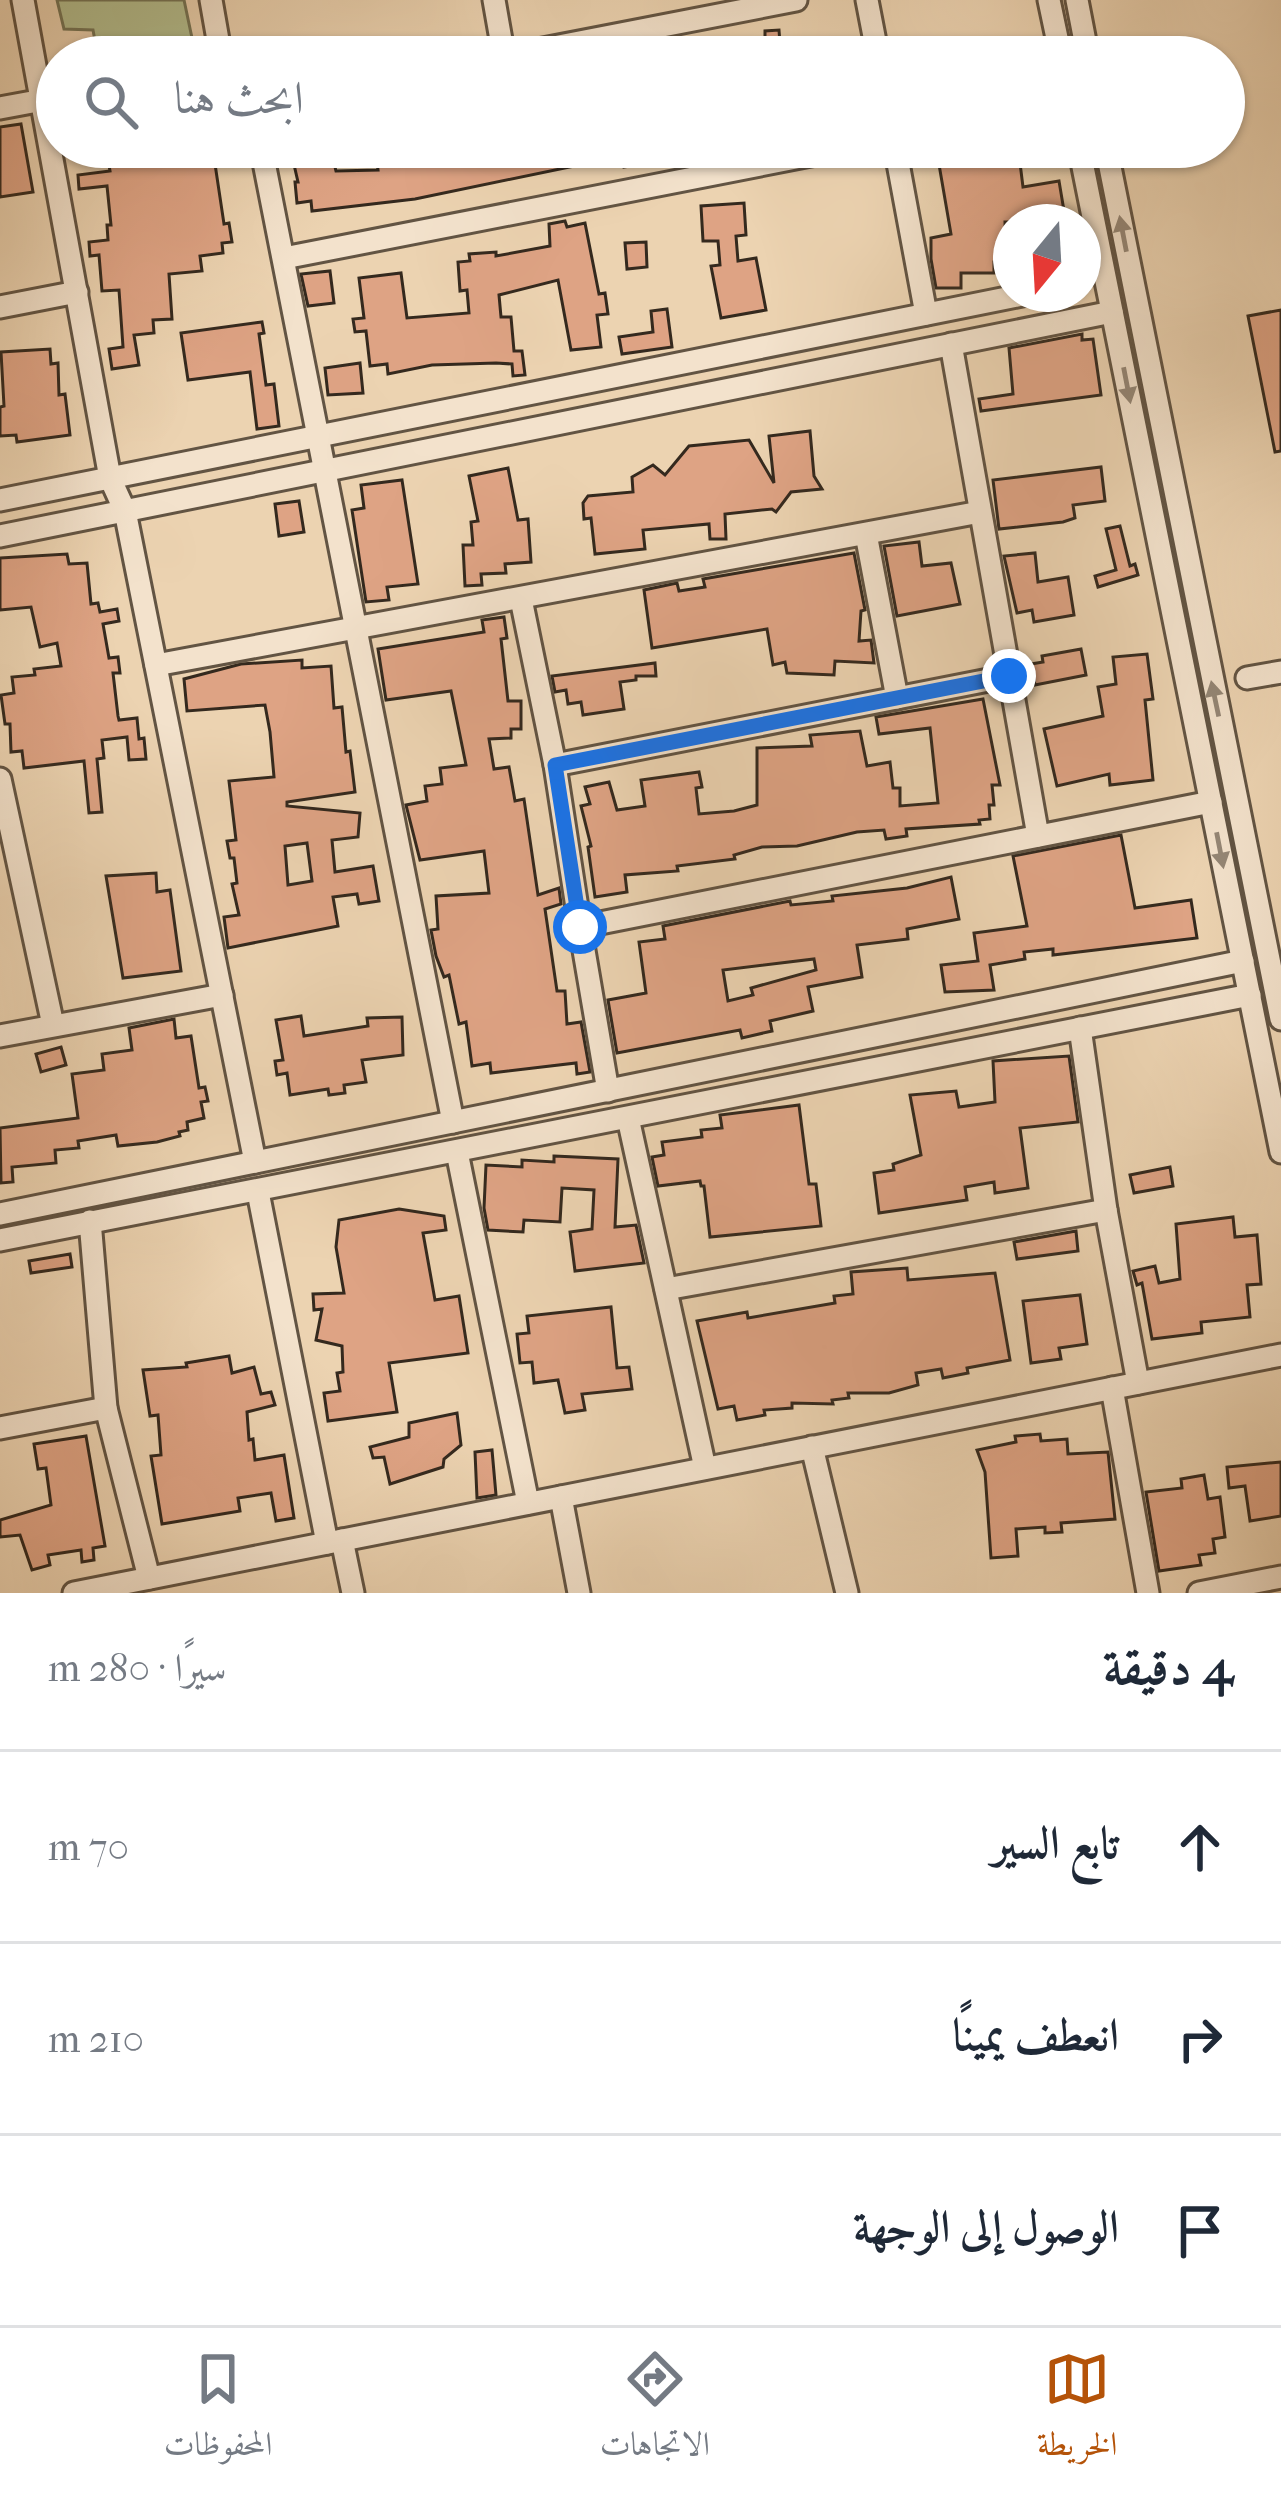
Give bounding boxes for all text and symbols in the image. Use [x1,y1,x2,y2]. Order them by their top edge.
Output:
search box [36,36,1245,168]
icon: search [78,69,144,135]
text: ابحث هنا [174,72,304,125]
north arrow [993,204,1101,312]
one-way arrow [1113,215,1132,252]
one-way arrow [1118,367,1137,405]
route end [982,649,1036,703]
one-way arrow [1205,680,1224,717]
one-way arrow [1211,831,1230,869]
route start [553,900,607,954]
text: 4 دقيقة [1103,1637,1233,1697]
text: سيرًا · 280 m [48,1645,227,1691]
icon: ahead [1167,1814,1233,1880]
text: تابع السير [992,1817,1119,1870]
text: 70 m [48,1824,129,1870]
icon: right [1167,2006,1233,2072]
text: انعطف يمينًا [953,2009,1119,2062]
text: 210 m [48,2016,144,2062]
icon: arrive [1167,2198,1233,2264]
text: الوصول إلى الوجهة [853,2201,1119,2254]
tab: المحفوظات [164,2346,272,2476]
tab: الاتجاهات [600,2346,710,2476]
tab: الخريطة [1037,2346,1117,2476]

